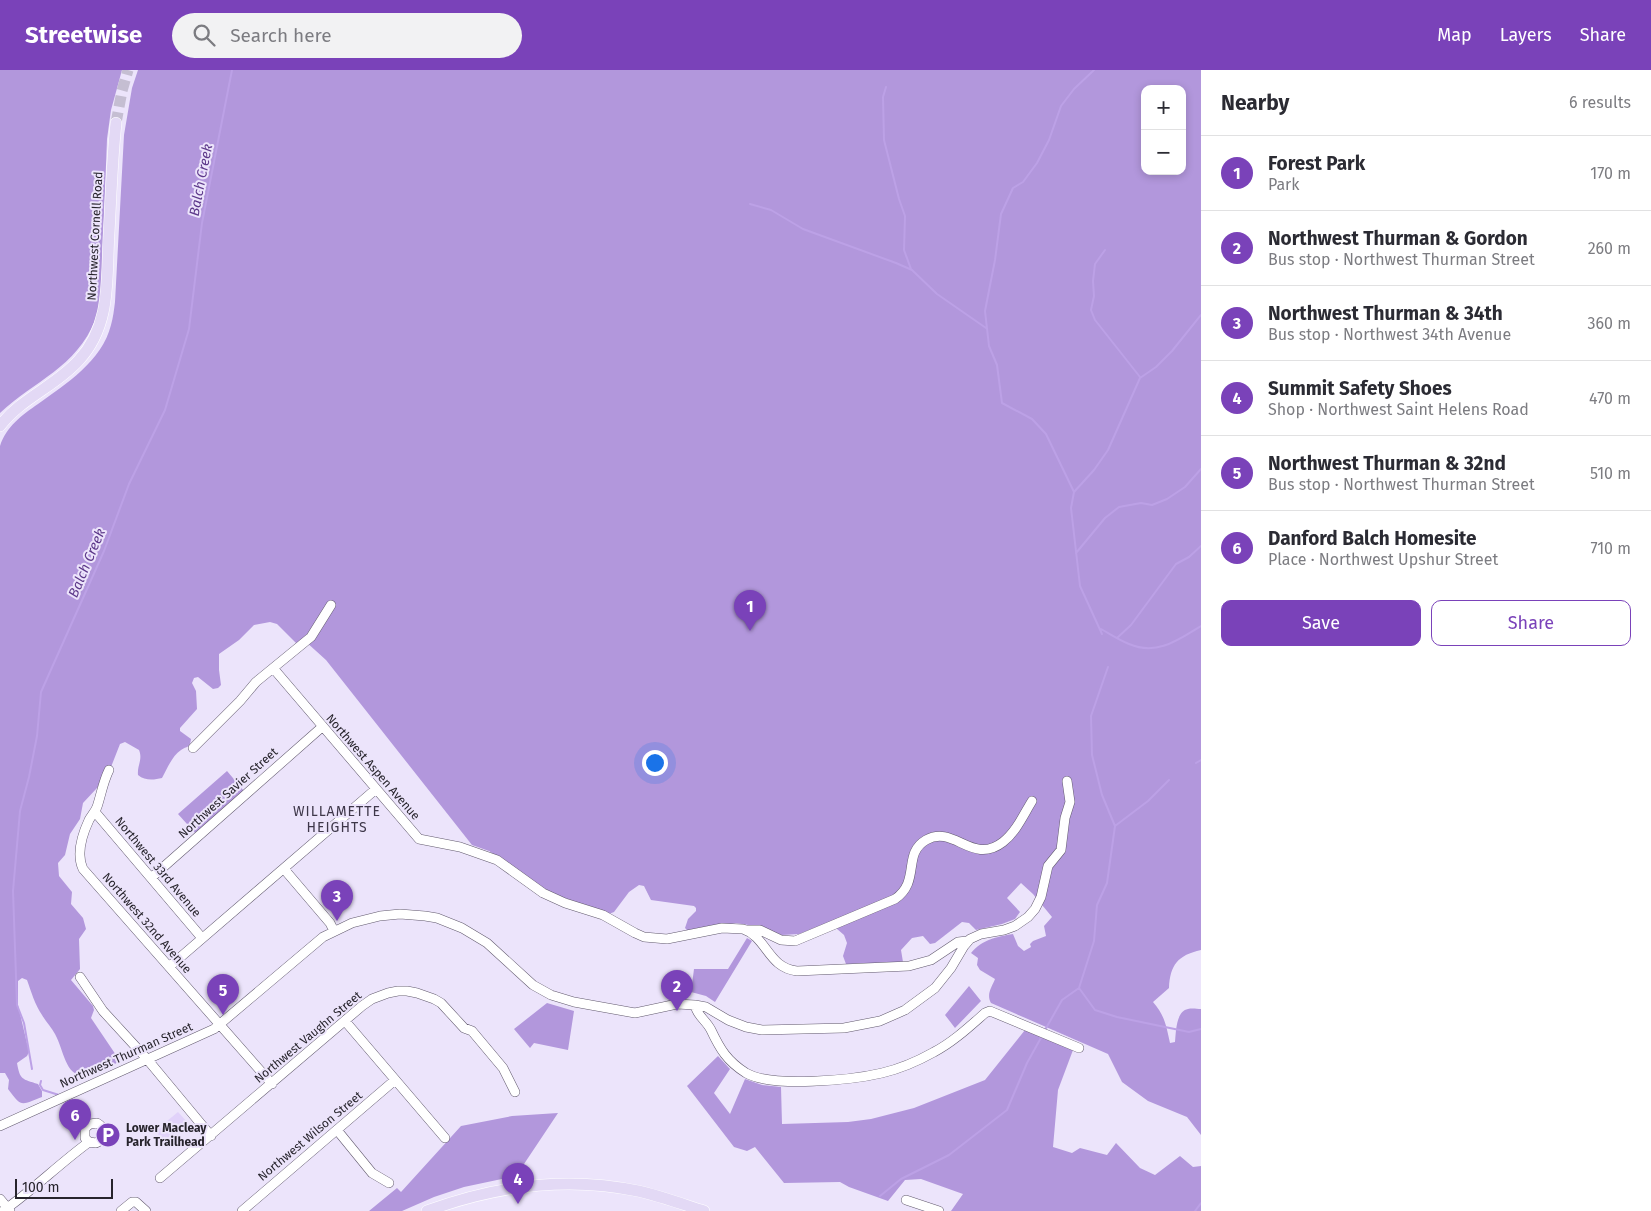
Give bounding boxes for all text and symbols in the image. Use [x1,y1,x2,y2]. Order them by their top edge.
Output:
search box [172,13,522,58]
text: Streetwise [25,21,142,49]
icon: search [190,21,218,49]
text: Search here [230,24,332,47]
text: Map [1437,24,1472,46]
text: Layers [1500,24,1552,46]
text: Share [1580,24,1626,46]
map controls [1141,85,1186,175]
button: + [1141,85,1186,130]
text: Nearby [1221,90,1289,116]
text: 6 results [1569,93,1631,112]
button: − [1141,130,1186,175]
water label: Balch Creek [186,142,216,218]
text: Forest Park [1268,152,1365,175]
text: 1 [1233,164,1241,183]
text: 170 m [1590,164,1631,183]
street label: Northwest Cornell Road [85,171,105,301]
text: Park [1268,175,1300,194]
text: Northwest Thurman & Gordon [1268,227,1528,250]
text: 2 [1233,239,1241,258]
text: 260 m [1588,239,1631,258]
text: Bus stop · Northwest Thurman Street [1268,250,1535,269]
text: Northwest Thurman & 34th [1268,302,1503,325]
text: 3 [1233,314,1241,333]
text: 360 m [1588,314,1631,333]
text: Bus stop · Northwest 34th Avenue [1268,325,1511,344]
text: Summit Safety Shoes [1268,377,1452,400]
text: 4 [1232,389,1242,408]
text: 470 m [1589,389,1631,408]
text: Shop · Northwest Saint Helens Road [1268,400,1529,419]
text: Northwest Thurman & 32nd [1268,452,1506,475]
text: 5 [1233,464,1241,483]
text: 510 m [1590,464,1631,483]
text: Bus stop · Northwest Thurman Street [1268,475,1535,494]
water label: Balch Creek [65,526,109,600]
text: Danford Balch Homesite [1268,527,1477,550]
text: 6 [1232,539,1242,558]
text: 710 m [1590,539,1631,558]
text: Place · Northwest Upshur Street [1268,550,1498,569]
pin: 1 [734,590,766,631]
button: Save [1221,600,1421,646]
button: Share [1431,600,1631,646]
street label: Northwest Aspen Avenue [323,711,423,823]
street label: Northwest Savier Street [176,744,281,841]
your location [642,750,668,776]
district label: WILLAMETTE HEIGHTS [293,803,381,836]
street label: Northwest 33rd Avenue [112,814,204,920]
street label: Northwest 32nd Avenue [100,870,194,976]
pin: 3 [321,880,353,921]
pin: 2 [661,970,693,1011]
pin: 5 [207,974,239,1015]
street label: Northwest Vaughn Street [252,988,365,1086]
street label: Northwest Thurman Street [57,1019,195,1091]
street label: Northwest Wilson Street [255,1088,365,1184]
pin: 6 [59,1099,91,1140]
place label: Lower Macleay Park Trailhead [126,1121,207,1149]
parking icon: Lower Macleay Park Trailhead [95,1122,121,1148]
pin: 4 [502,1163,534,1204]
scale bar [15,1176,112,1199]
text: 100 m [22,1179,59,1196]

